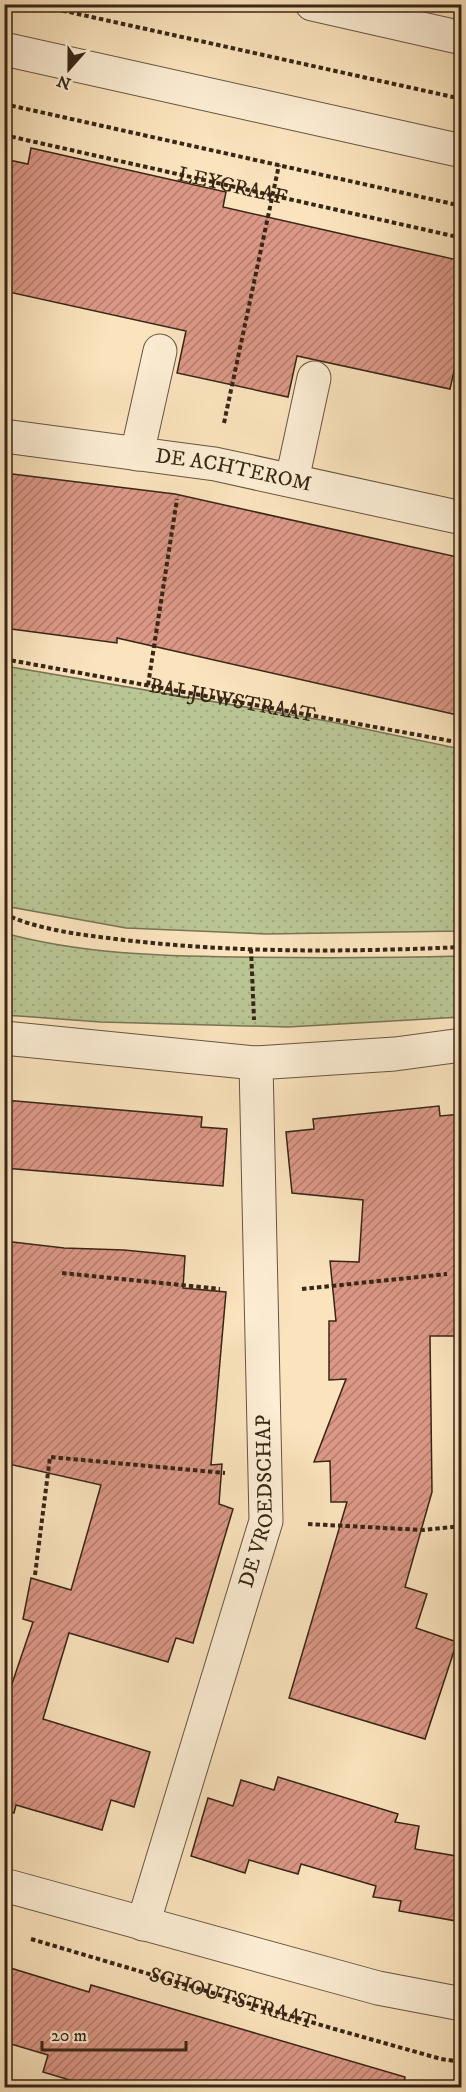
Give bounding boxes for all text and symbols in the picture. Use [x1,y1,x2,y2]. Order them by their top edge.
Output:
north arrow [39,39,99,99]
text: N [54,70,74,94]
street label: LEYGRAAF [175,161,289,211]
street label: DE ACHTEROM [154,443,314,498]
street label: BALJUWSTRAAT [147,673,317,729]
street label: DE VROEDSCHAP [233,1414,279,1591]
street label: SCHOUTSTRAAT [146,1962,319,2036]
scale bar [42,2014,186,2052]
text: 20 m [51,2025,87,2047]

